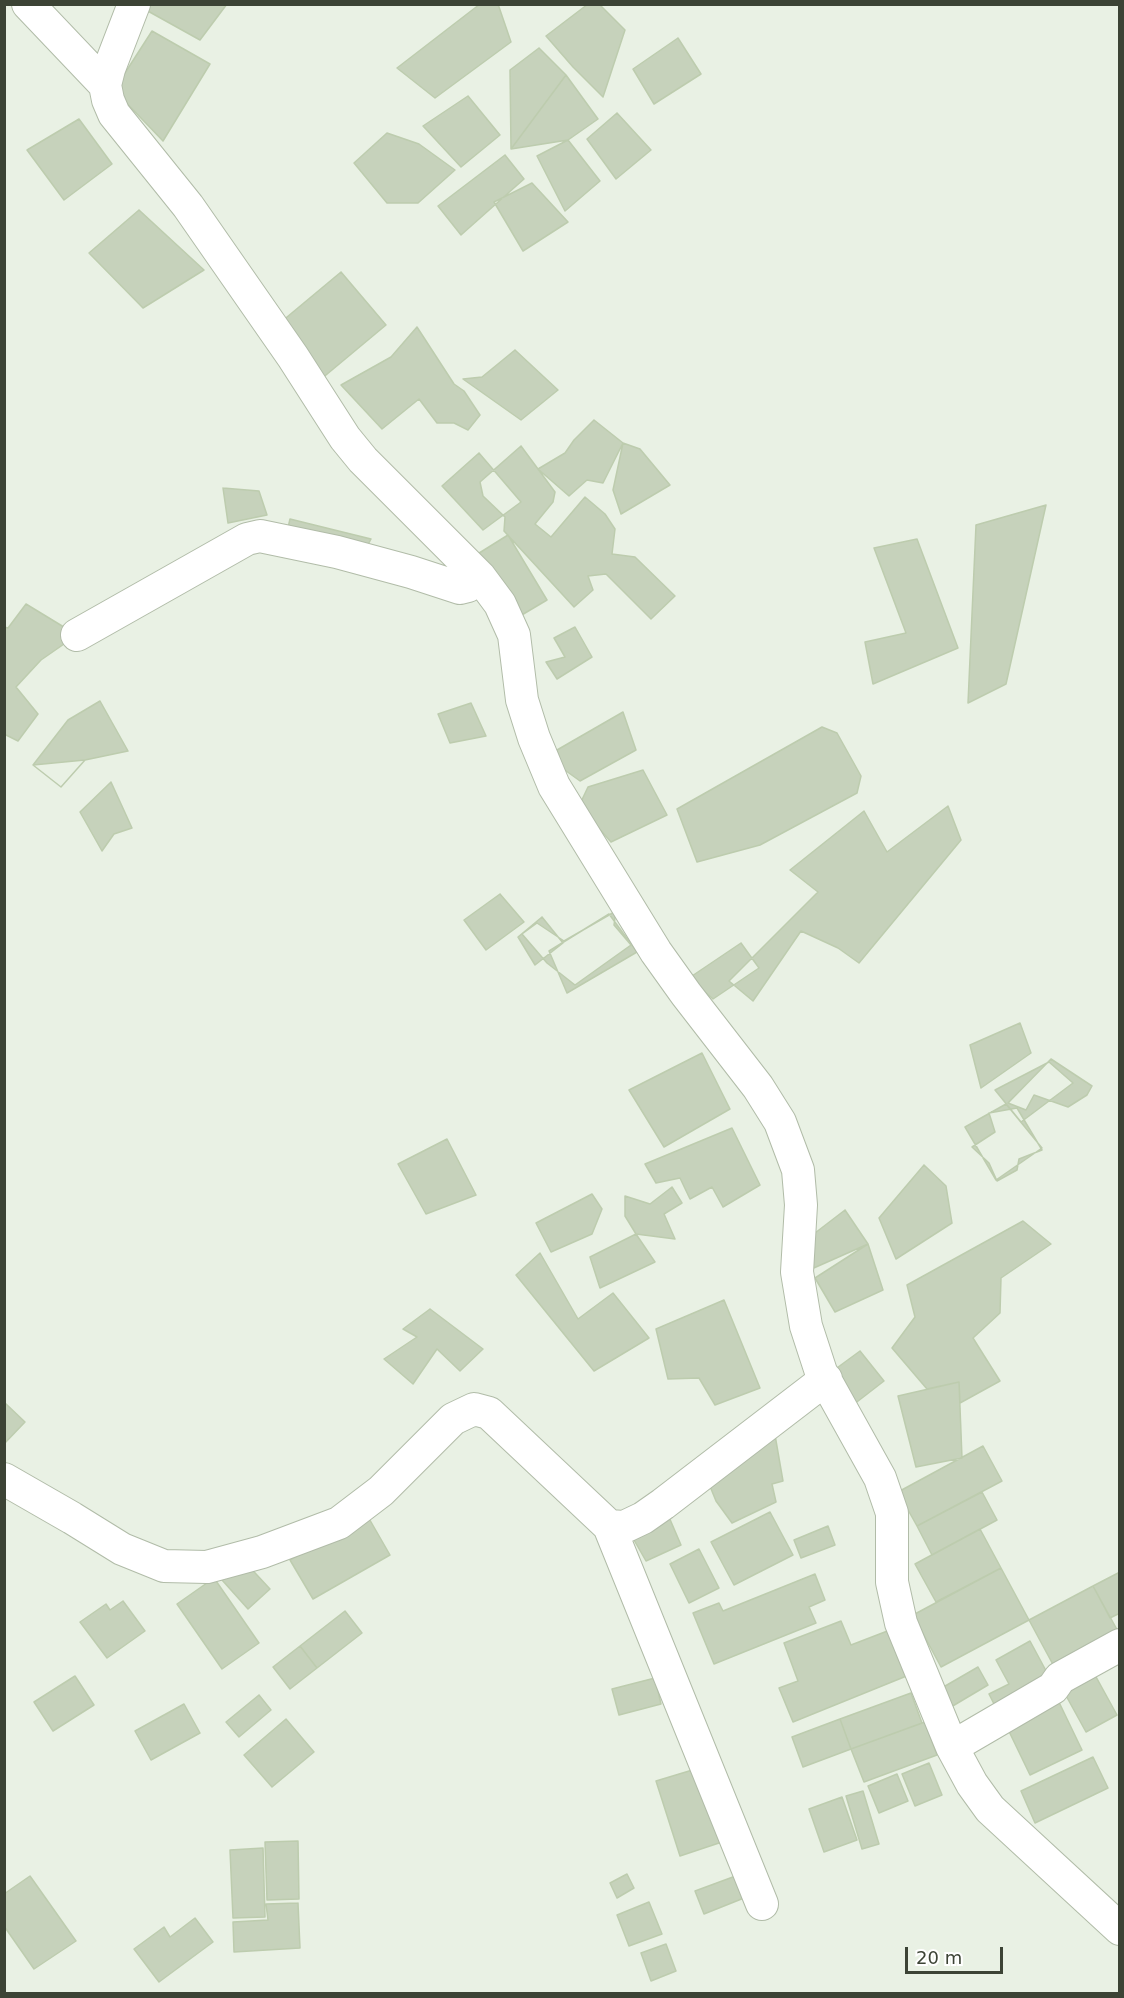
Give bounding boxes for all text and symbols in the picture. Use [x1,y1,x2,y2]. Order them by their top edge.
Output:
scale bar [908,1935,1006,1973]
text: 20 m [916,1947,962,1968]

